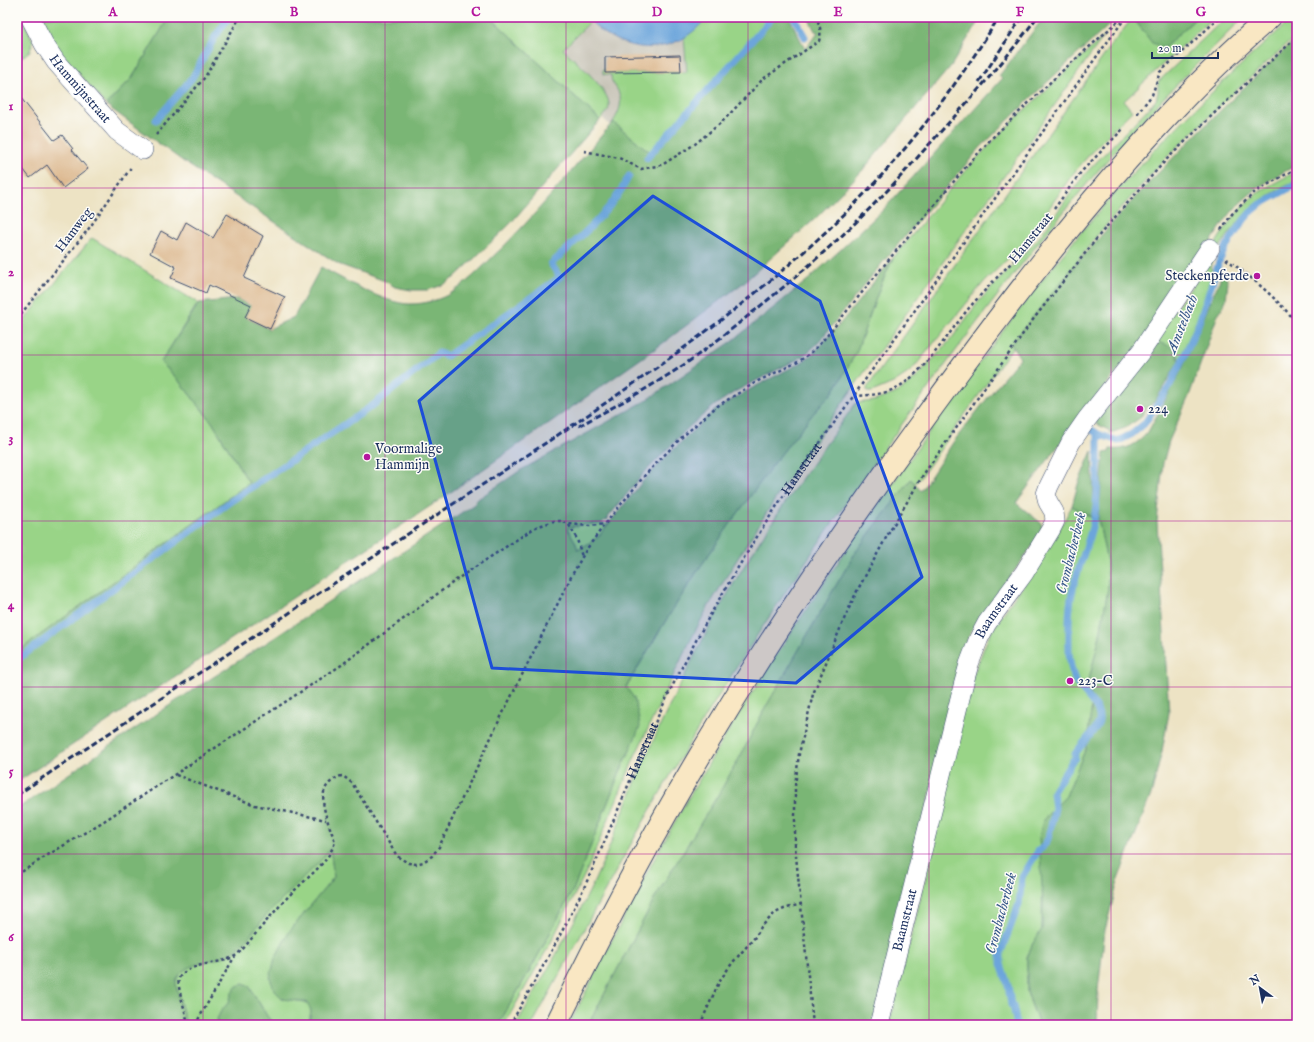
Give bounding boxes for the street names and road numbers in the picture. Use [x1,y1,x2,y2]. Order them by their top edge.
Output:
street label: Hammijnstraat [45,51,115,127]
street label: Hamweg [51,204,97,256]
street label: Hamstraat [1005,209,1057,267]
street label: Hamstraat [777,439,826,499]
street label: Baamstraat [971,580,1022,642]
street label: Hamstraat [623,719,663,782]
street label: Baamstraat [889,887,921,953]

